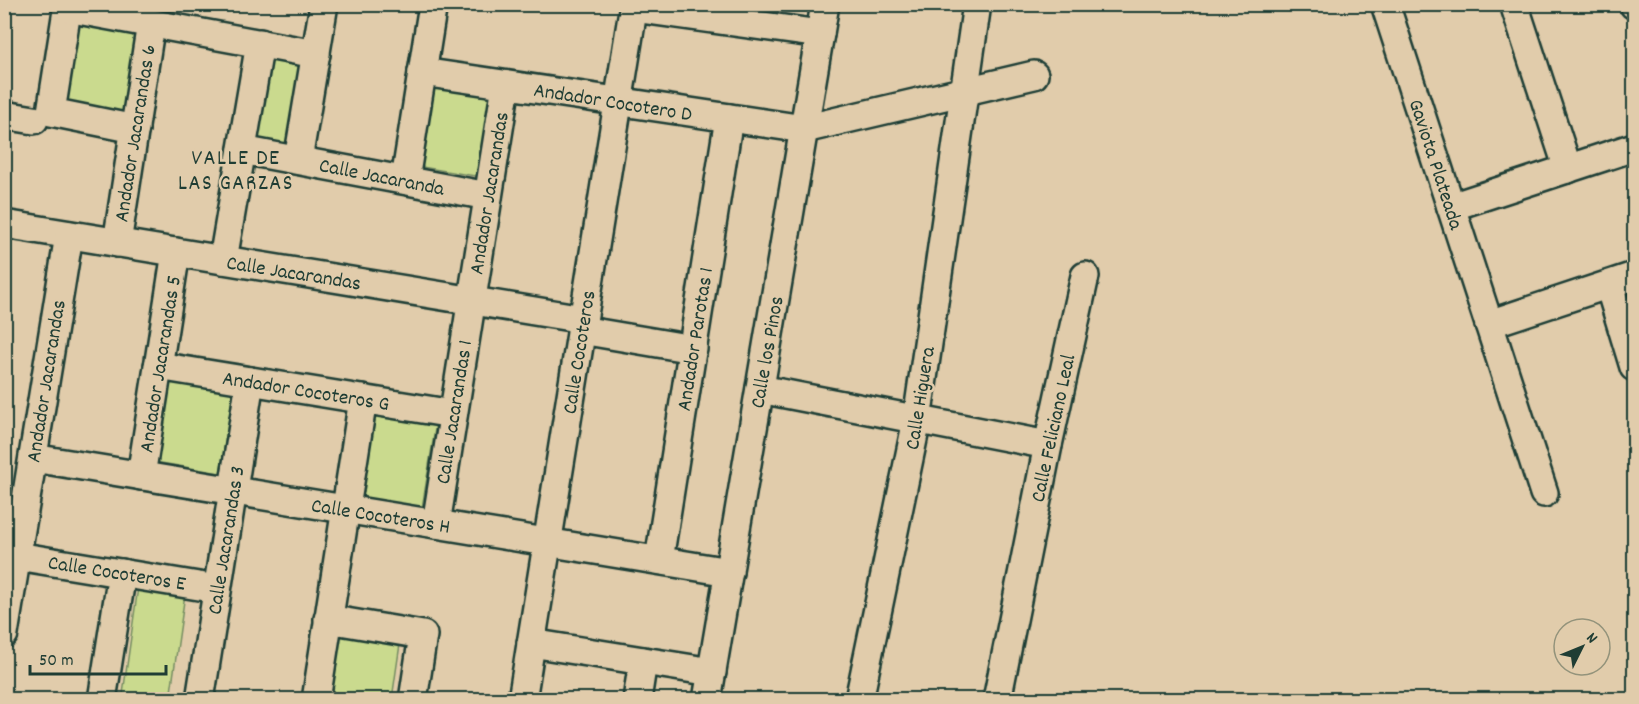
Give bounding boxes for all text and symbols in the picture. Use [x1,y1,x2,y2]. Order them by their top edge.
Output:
street label: Andador Jacarandas 6 [108,43,166,224]
street label: Andador Cocotero D [531,77,694,131]
street label: Gaviota Plateada [1399,96,1470,235]
street label: Andador Jacarandas [463,110,519,277]
district label: VALLE DE LAS GARZAS [178,144,294,200]
street label: Calle Jacaranda [316,152,448,206]
street label: Calle Jacarandas [224,250,363,300]
street label: Andador Parotas 1 [671,265,723,413]
street label: Andador Jacarandas 5 [133,274,191,455]
street label: Calle Cocoteros [556,289,606,416]
street label: Calle los Pinos [744,294,794,411]
street label: Andador Jacarandas [20,298,76,465]
street label: Calle Jacarandas 1 [430,338,482,487]
street label: Calle Higuera [899,344,945,452]
street label: Calle Feliciano Leal [1025,352,1085,505]
street label: Andador Cocoteros G [220,365,391,421]
street label: Calle Jacarandas 3 [201,464,255,617]
street label: Calle Cocoteros H [309,492,452,544]
street label: Calle Cocoteros E [45,549,188,601]
north arrow [1552,617,1612,677]
text: N [1580,628,1602,649]
scale bar [30,638,166,676]
text: 50 m [39,649,74,674]

